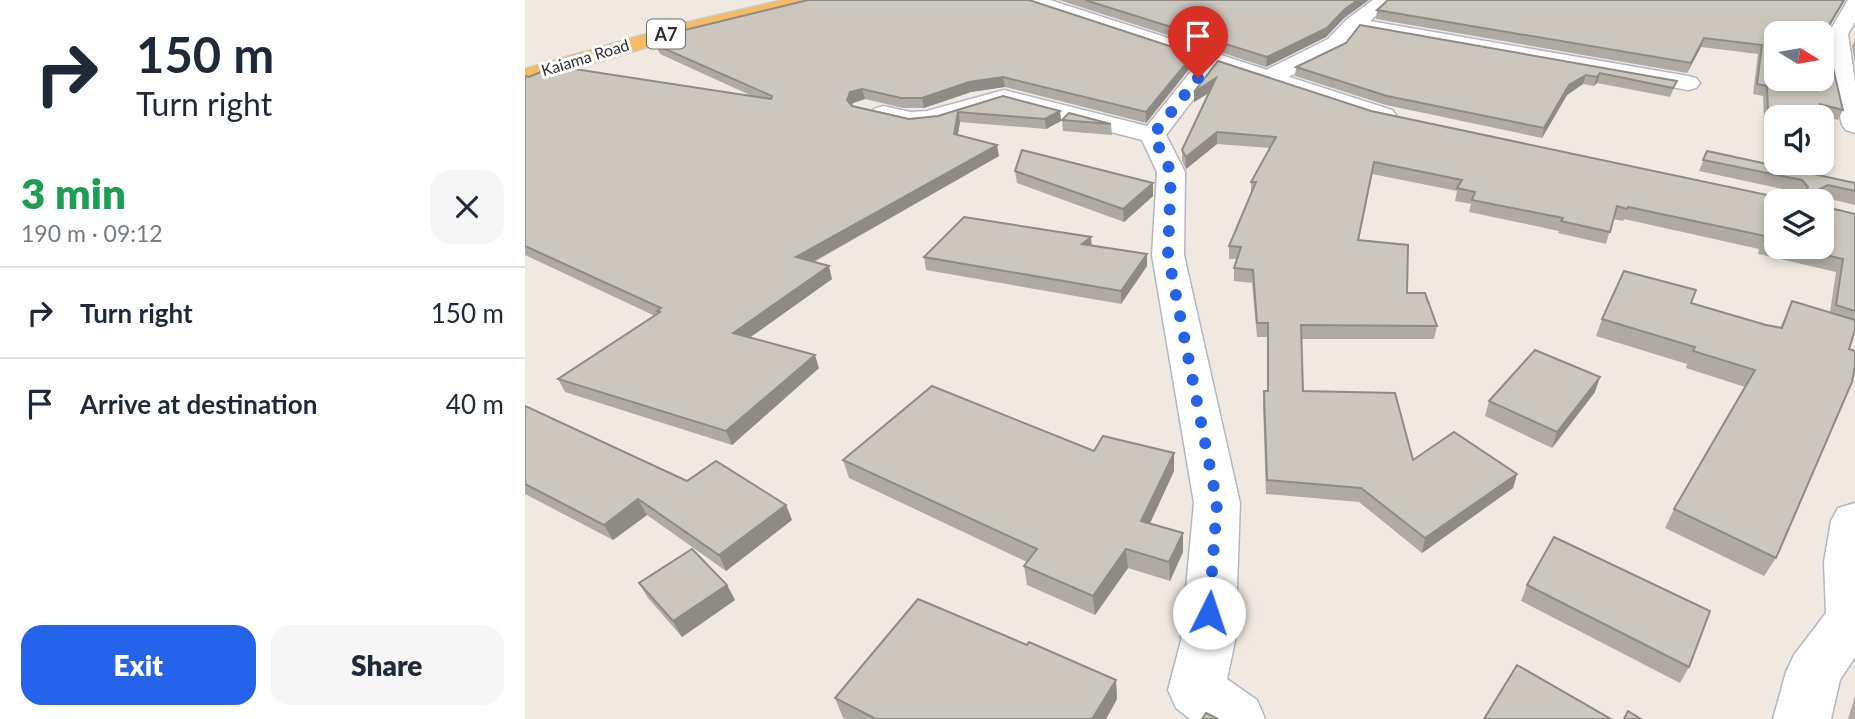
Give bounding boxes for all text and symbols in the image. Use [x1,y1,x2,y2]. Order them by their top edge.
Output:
pin [1168,6,1228,78]
icon: arrive [1179,17,1217,55]
road number: A7 [647,19,685,48]
north arrow [1764,21,1834,91]
map controls [1764,21,1834,259]
text: 150 m [136,25,274,83]
icon: right [21,28,112,119]
street label: Kaiama Road [539,35,631,79]
text: Turn right [136,84,272,123]
button: sound [1764,105,1834,175]
text: 3 min [21,168,126,218]
button: close [430,170,504,244]
button: layers [1764,189,1834,259]
text: 190 m · 09:12 [21,219,163,247]
icon: right [21,294,59,332]
text: Turn right [80,297,193,329]
text: 150 m [431,297,504,329]
icon: arrive [21,385,59,423]
text: Arrive at destination [80,388,317,420]
text: 40 m [446,388,504,420]
position arrow [1172,576,1246,650]
button: Exit [21,625,256,705]
button: Share [270,625,504,705]

